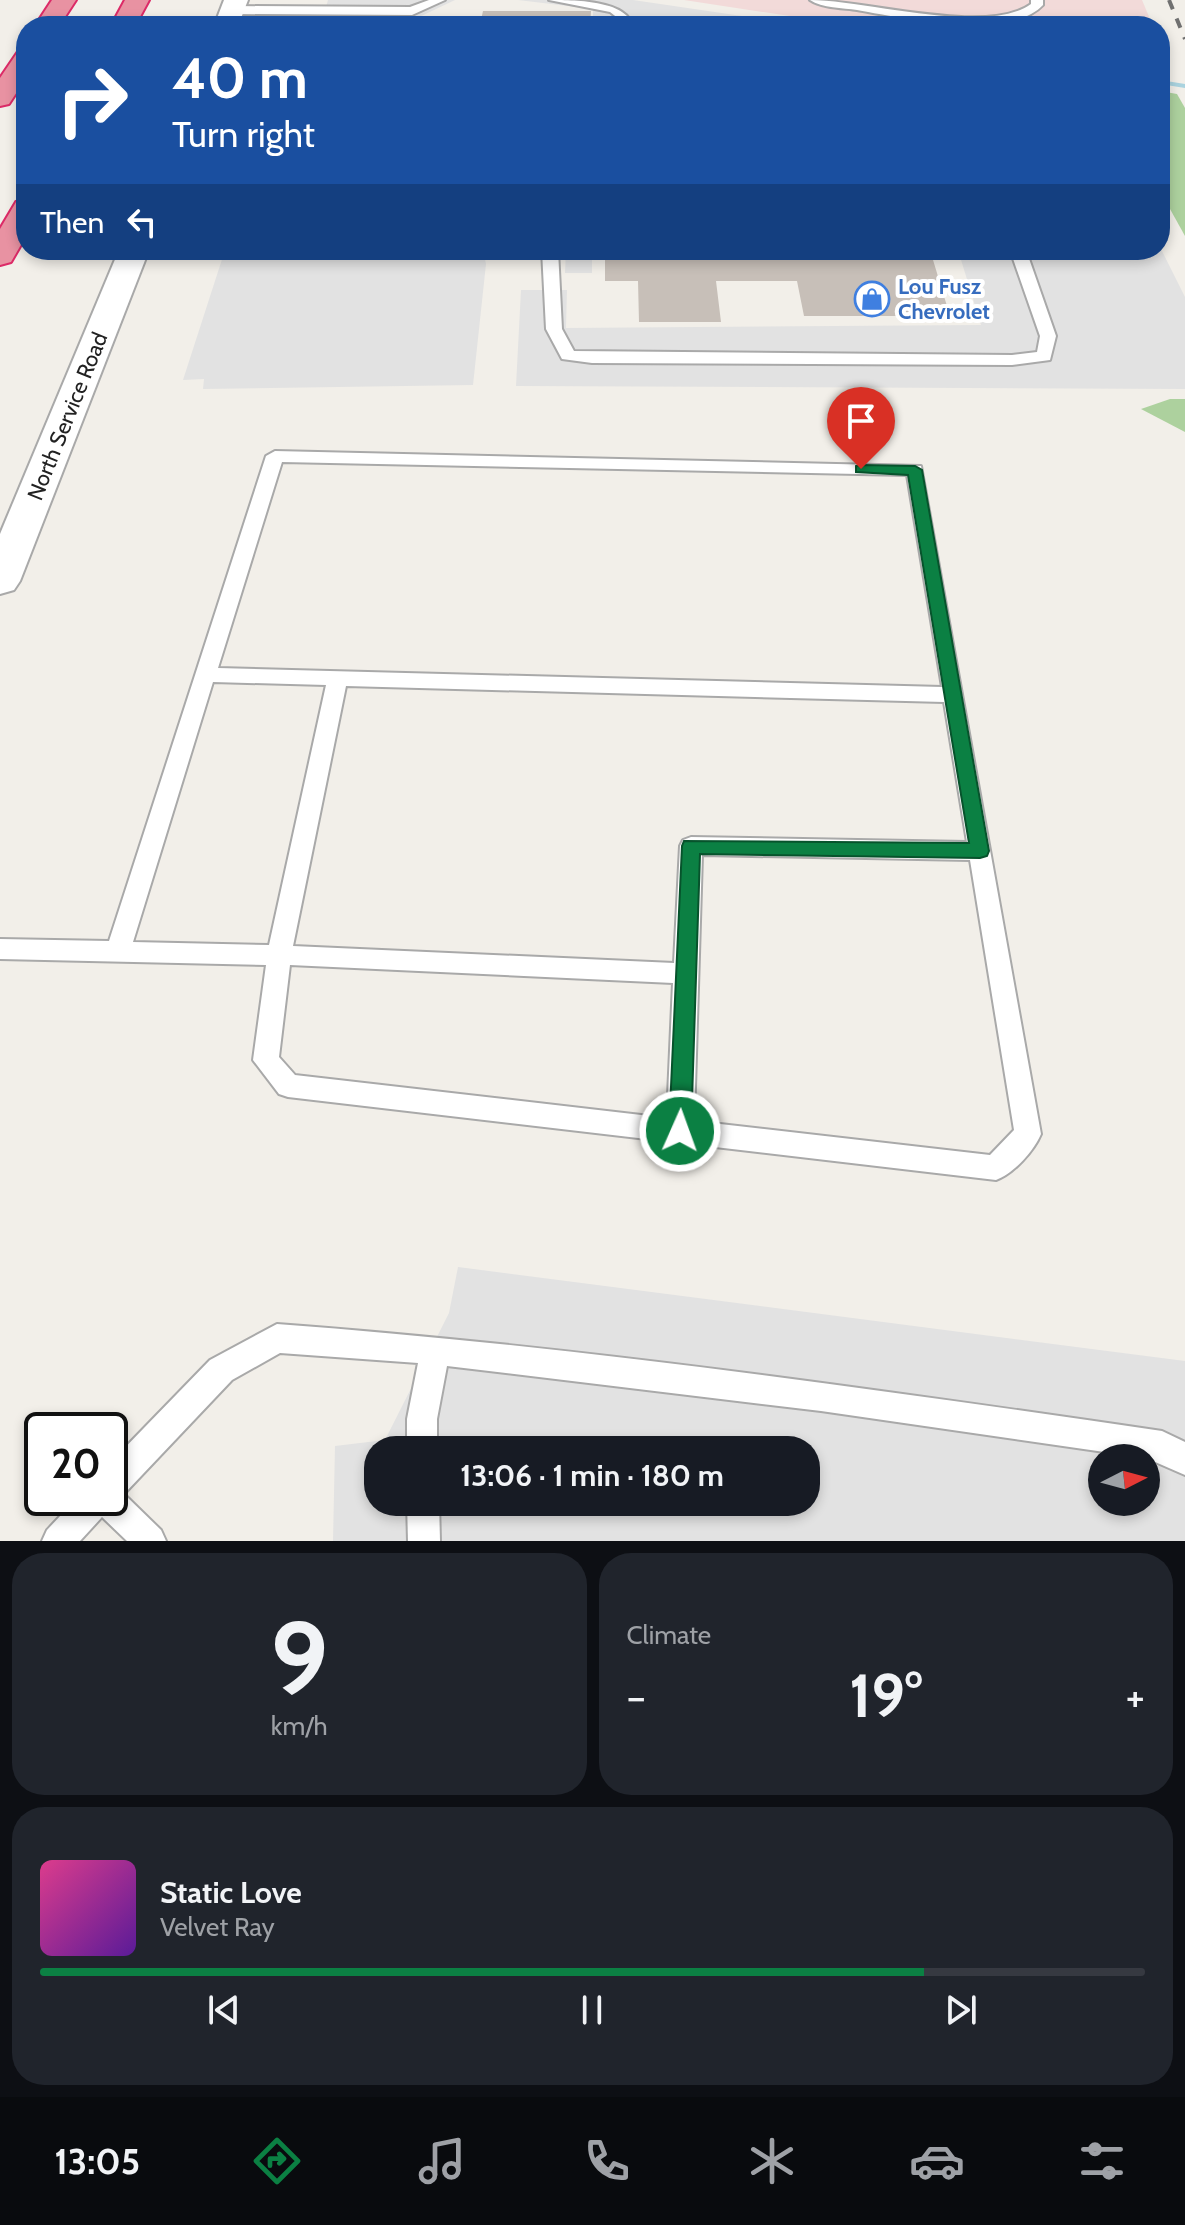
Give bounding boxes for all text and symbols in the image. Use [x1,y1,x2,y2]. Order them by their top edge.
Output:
text: 40 m [172,44,308,112]
icon: right [40,48,144,152]
text: Turn right [172,112,315,156]
icon: left [120,200,164,244]
text: Then [40,204,104,241]
place label: Lou Fusz Chevrolet [898,273,990,325]
shop icon: Lou Fusz Chevrolet [853,280,891,318]
street label: North Service Road [21,328,113,504]
pin [827,387,895,469]
icon: arrive [839,399,883,443]
position arrow [638,1089,722,1173]
speed limit sign: 20 [24,1412,128,1516]
north arrow [1088,1444,1160,1516]
map controls [1088,1444,1160,1516]
text: 13:06 · 1 min · 180 m [460,1457,724,1494]
text: 9 [270,1595,328,1721]
text: Climate [627,1619,711,1651]
text: 19° [849,1659,922,1732]
text: − [627,1670,646,1723]
text: + [1126,1670,1145,1723]
text: km/h [271,1710,328,1742]
text: Static Love [160,1874,302,1911]
text: Velvet Ray [160,1911,275,1943]
icon: previous [202,1988,246,2032]
icon: pause [570,1988,614,2032]
icon: next [939,1988,983,2032]
icon: directions [249,2133,305,2189]
icon: music [414,2133,470,2189]
icon: phone [579,2133,635,2189]
icon: climate [744,2133,800,2189]
icon: car [909,2133,965,2189]
icon: filters [1074,2133,1130,2189]
text: 13:05 [55,2139,140,2183]

